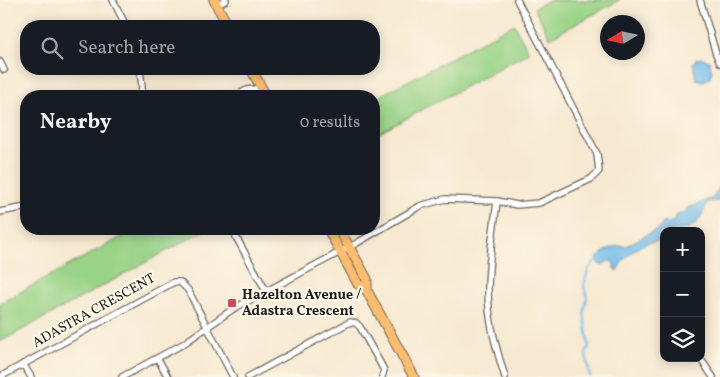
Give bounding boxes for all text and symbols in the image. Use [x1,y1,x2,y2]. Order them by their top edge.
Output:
north arrow [600,15,645,60]
search box [20,20,380,75]
icon: search [38,34,66,62]
text: Search here [78,35,175,61]
text: Nearby [40,108,111,137]
text: 0 results [300,112,360,134]
map controls [660,227,705,362]
button: + [660,227,705,272]
street label: ADASTRA CRESCENT [29,269,159,353]
button: − [660,272,705,317]
place label: Hazelton Avenue / Adastra Crescent [242,286,361,321]
marker: Hazelton Avenue / Adastra Crescent [226,297,238,309]
button: layers [660,317,705,362]

